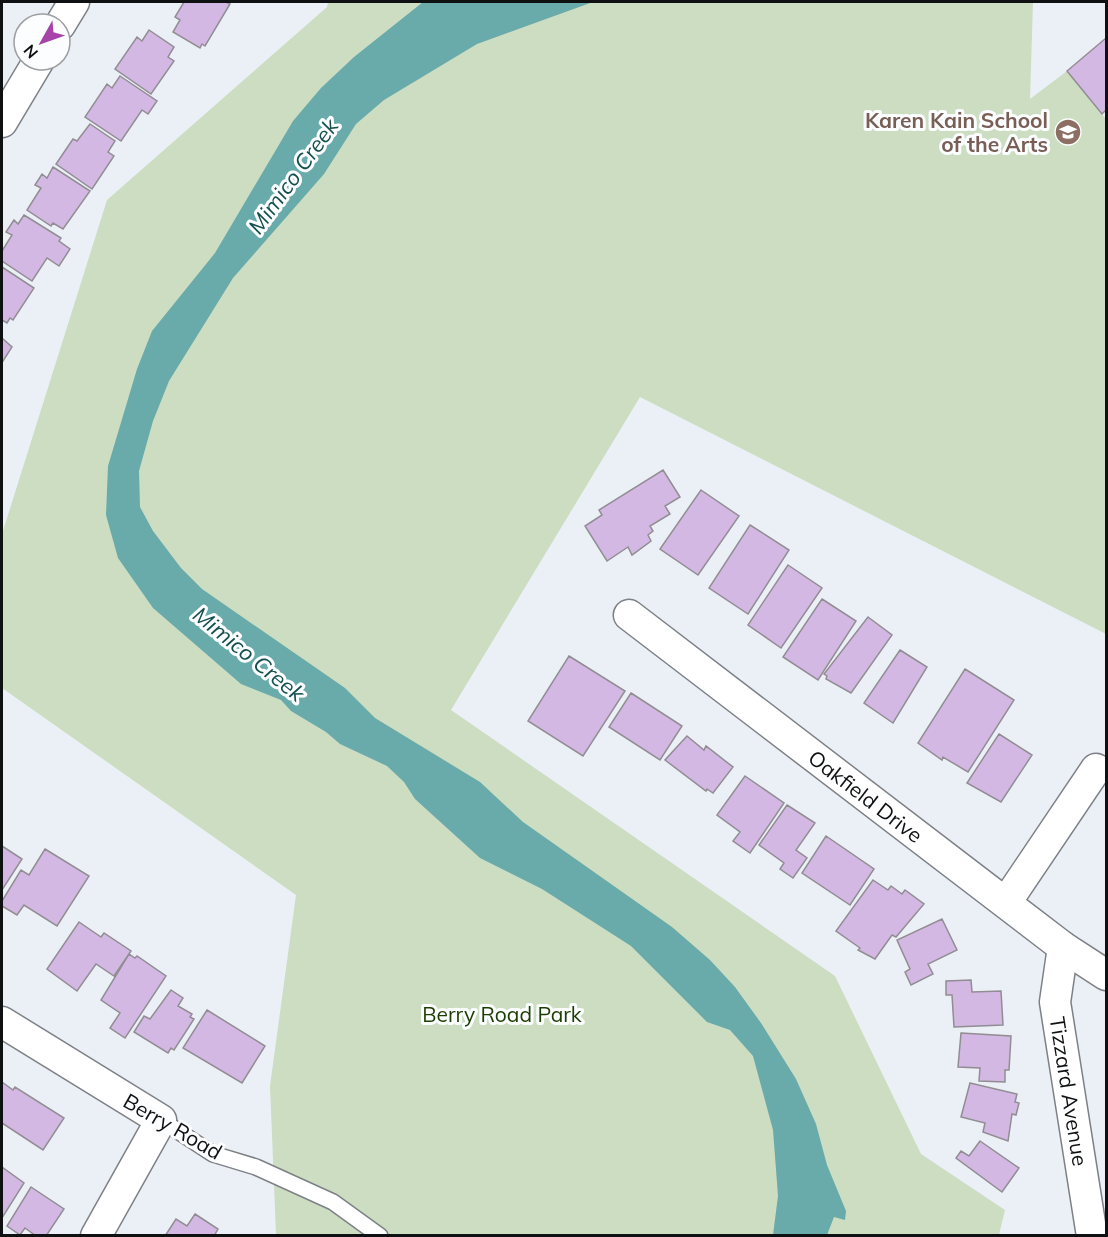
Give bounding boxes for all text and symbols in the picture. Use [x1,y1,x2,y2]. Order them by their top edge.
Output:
north arrow [12,12,72,72]
text: N [19,41,42,63]
place label: Karen Kain School of the Arts [865,107,1048,157]
water label: Mimico Creek [242,112,345,239]
school or university icon: Karen Kain School of the Arts [1053,117,1083,147]
water label: Mimico Creek [187,600,311,708]
street label: Oakfield Drive [803,744,928,848]
park label: Berry Road Park [422,1001,582,1027]
street label: Tizzard Avenue [1045,1015,1094,1168]
street label: Berry Road [119,1087,227,1165]

